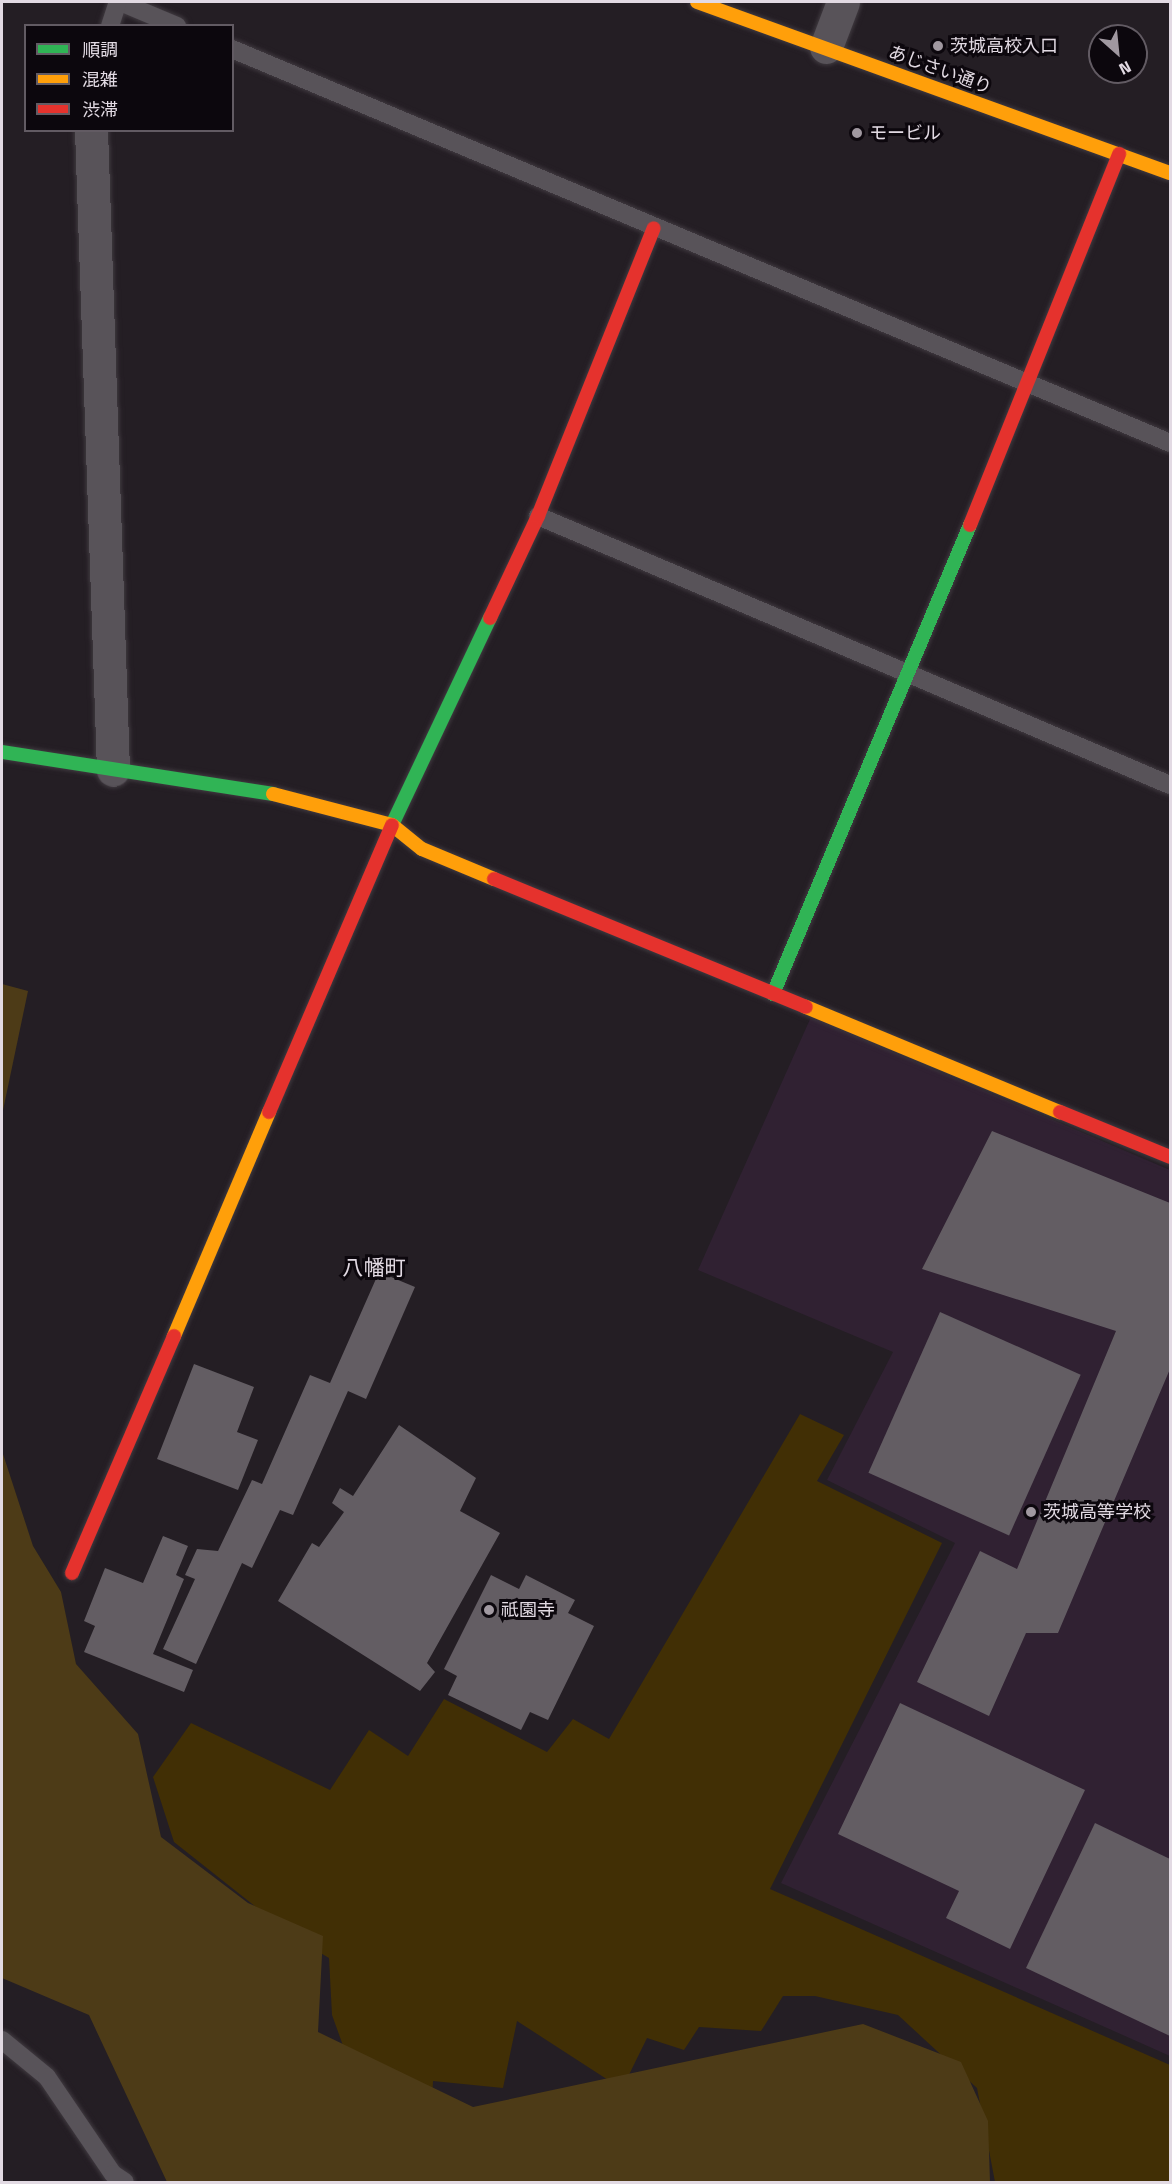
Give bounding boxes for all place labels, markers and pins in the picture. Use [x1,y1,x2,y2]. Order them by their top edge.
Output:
place label: 茨城高校入口 [950,35,1058,57]
marker: 茨城高校入口 [931,39,945,53]
place label: モービル [869,122,941,144]
marker: モービル [850,126,864,140]
place label: 茨城高等学校 [1043,1501,1151,1523]
marker: 茨城高等学校 [1024,1505,1038,1519]
place label: 祇園寺 [501,1599,555,1621]
marker: 祇園寺 [482,1603,496,1617]

